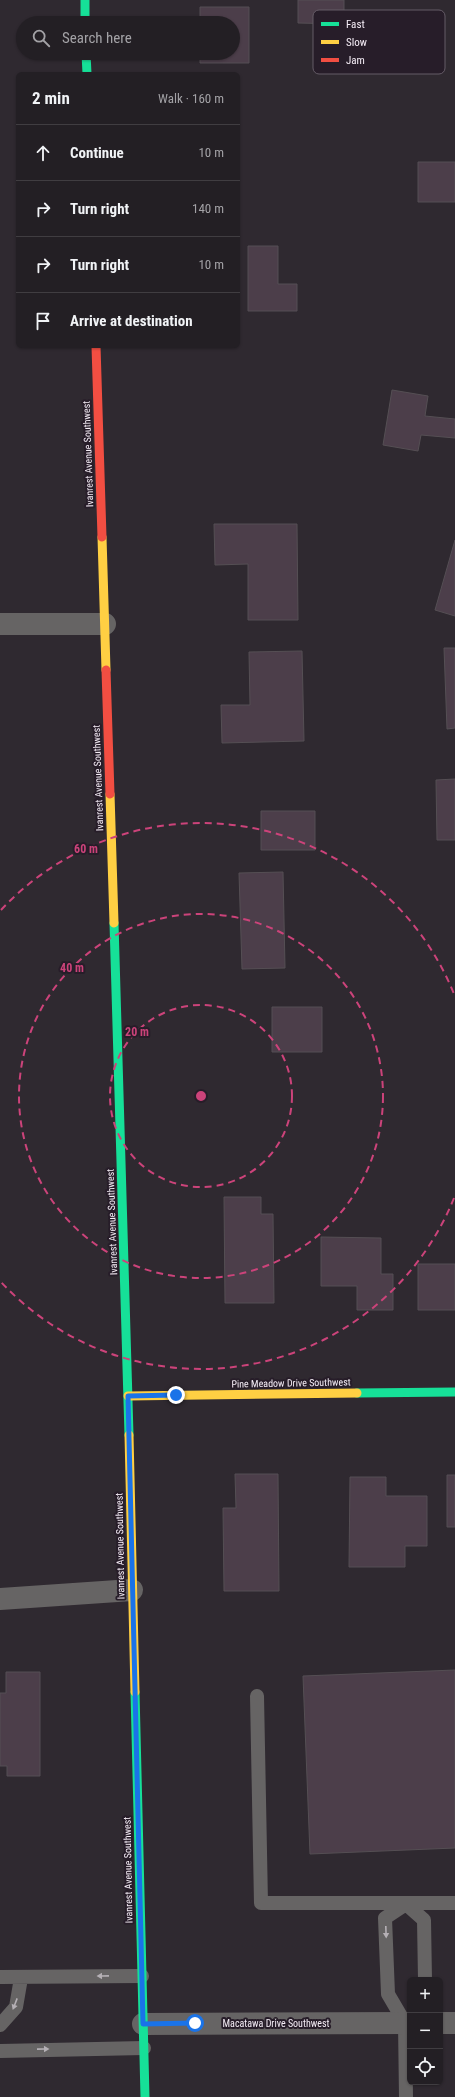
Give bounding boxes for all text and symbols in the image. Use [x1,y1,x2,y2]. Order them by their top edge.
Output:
legend [313,10,445,74]
search box [16,16,240,60]
text: Fast [346,18,365,31]
icon: search [30,27,52,49]
text: Search here [62,29,132,47]
text: Slow [346,36,367,49]
text: Jam [346,54,365,67]
text: 2 min [32,88,70,108]
text: Walk · 160 m [158,91,224,106]
icon: ahead [32,142,54,164]
text: Continue [70,144,124,162]
text: 10 m [198,145,224,160]
icon: right [32,198,54,220]
text: Turn right [70,200,129,218]
text: 140 m [192,201,224,216]
icon: right [32,254,54,276]
text: Turn right [70,256,129,274]
text: 10 m [198,257,224,272]
icon: arrive [32,310,54,332]
text: Arrive at destination [70,312,193,330]
street label: Ivanrest Avenue Southwest [81,401,95,507]
street label: Ivanrest Avenue Southwest [91,725,105,831]
text: 60 m [74,842,98,856]
text: 40 m [60,961,84,975]
text: 20 m [125,1025,149,1039]
centre of rings [194,1089,208,1103]
street label: Ivanrest Avenue Southwest [105,1169,119,1275]
street label: Pine Meadow Drive Southwest [231,1376,351,1390]
route end [167,1386,185,1404]
street label: Ivanrest Avenue Southwest [114,1493,126,1599]
street label: Ivanrest Avenue Southwest [122,1817,134,1923]
one-way arrow [383,1926,389,1939]
one-way arrow [97,1973,109,1980]
map controls [407,1977,443,2085]
button: + [407,1977,443,2013]
one-way arrow [12,1998,18,2010]
button: − [407,2013,443,2049]
route start [186,2014,204,2032]
street label: Macatawa Drive Southwest [223,2018,329,2029]
one-way arrow [37,2046,50,2052]
button: locate [407,2049,443,2085]

